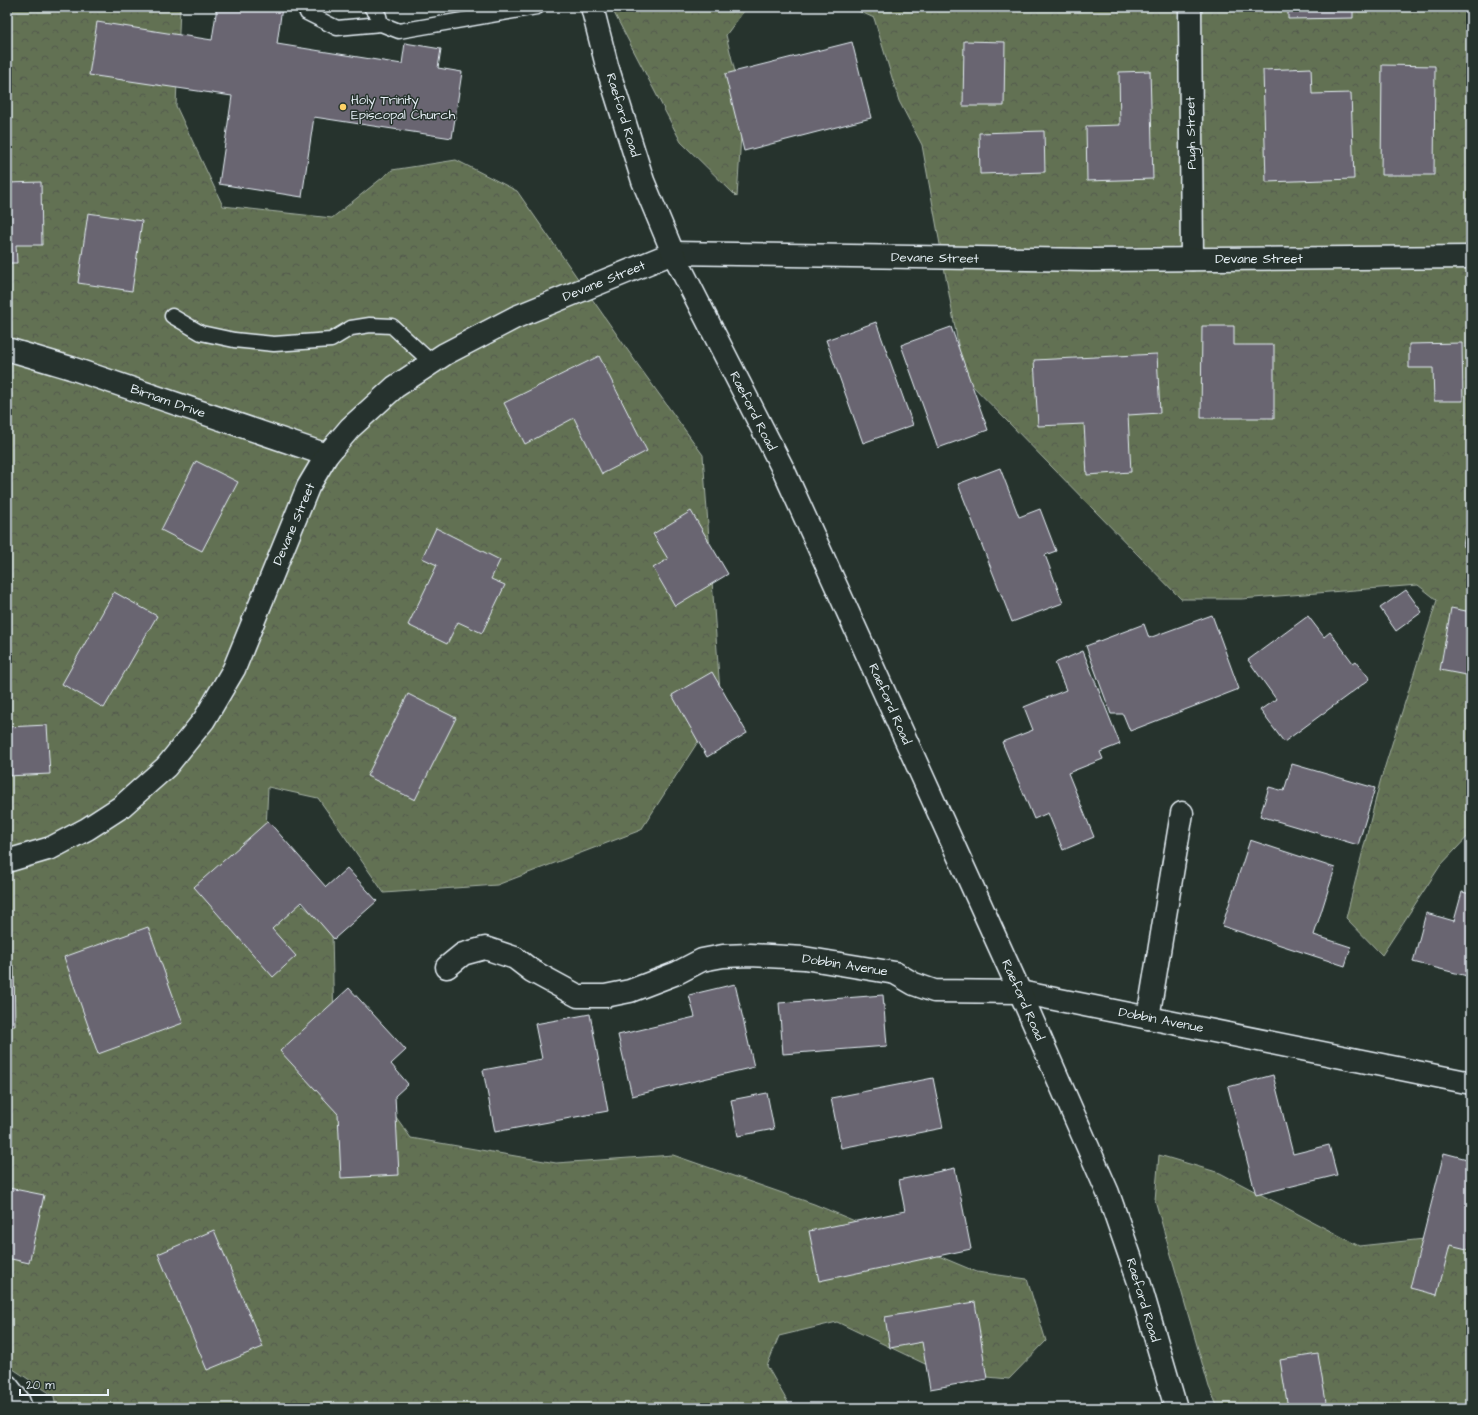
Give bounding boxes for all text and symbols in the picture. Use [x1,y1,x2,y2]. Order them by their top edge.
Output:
street label: Raeford Road [602,71,644,159]
place label: Holy Trinity Episcopal Church [351,91,456,124]
street label: Pugh Street [1181,95,1202,170]
marker: Holy Trinity Episcopal Church [338,102,348,112]
street label: Devane Street [891,248,980,268]
street label: Devane Street [1215,250,1304,268]
street label: Devane Street [560,256,649,306]
street label: Raeford Road [725,368,781,454]
street label: Birnam Drive [128,380,208,422]
street label: Devane Street [269,479,320,568]
street label: Raeford Road [864,661,916,748]
street label: Dobbin Avenue [801,949,889,981]
street label: Raeford Road [997,957,1049,1044]
street label: Dobbin Avenue [1117,1003,1205,1037]
street label: Raeford Road [1122,1256,1164,1344]
scale bar [20,1371,108,1397]
text: 20 m [26,1377,55,1394]

